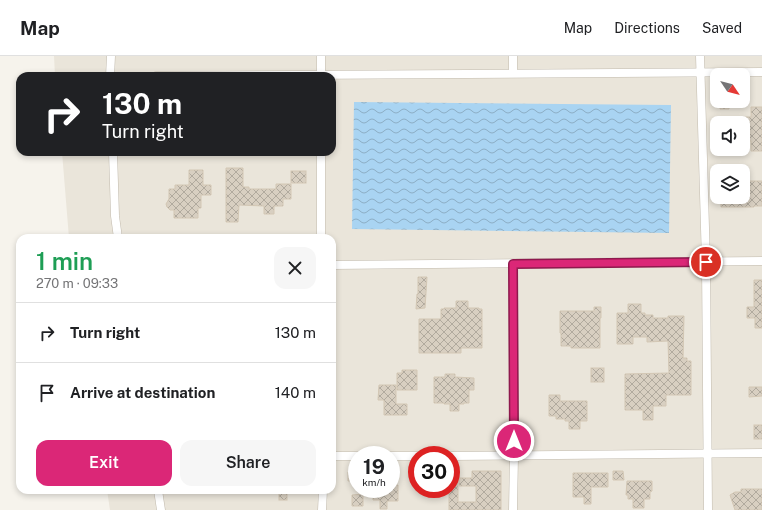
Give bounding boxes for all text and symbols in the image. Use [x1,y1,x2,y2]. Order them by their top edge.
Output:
text: Map [20,17,60,39]
text: Map [564,20,592,36]
text: Directions [614,20,680,36]
text: Saved [702,20,742,36]
north arrow [710,68,750,108]
map controls [710,68,750,204]
text: 130 m [102,87,182,120]
icon: right [36,88,88,140]
button: sound [710,116,750,156]
text: Turn right [102,121,184,142]
button: layers [710,164,750,204]
pin [689,245,723,279]
text: 1 min [36,247,93,275]
button: close [274,247,316,289]
icon: arrive [695,251,717,273]
text: 270 m · 09:33 [36,276,118,291]
icon: right [36,322,58,344]
text: Turn right [70,324,140,341]
text: 130 m [275,324,316,341]
icon: arrive [36,382,58,404]
text: Arrive at destination [70,384,215,401]
text: 140 m [275,384,316,401]
position arrow [493,420,535,462]
button: Exit [36,440,172,486]
button: Share [180,440,316,486]
speed limit sign: 30 [408,446,460,498]
text: 19 [363,455,385,479]
text: km/h [362,476,386,488]

